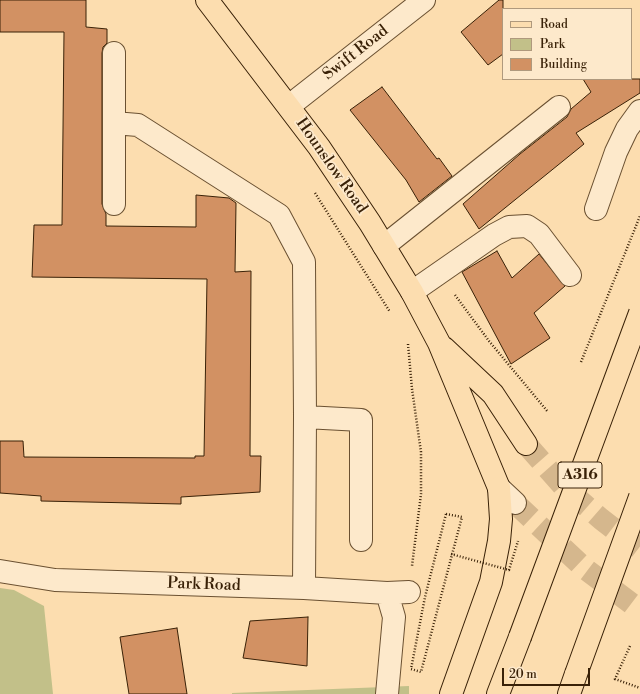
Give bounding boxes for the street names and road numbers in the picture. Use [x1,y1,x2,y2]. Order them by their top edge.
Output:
street label: Swift Road [319,22,393,84]
street label: Hounslow Road [291,114,371,218]
road number: A316 [558,462,602,488]
street label: Park Road [167,574,241,596]

